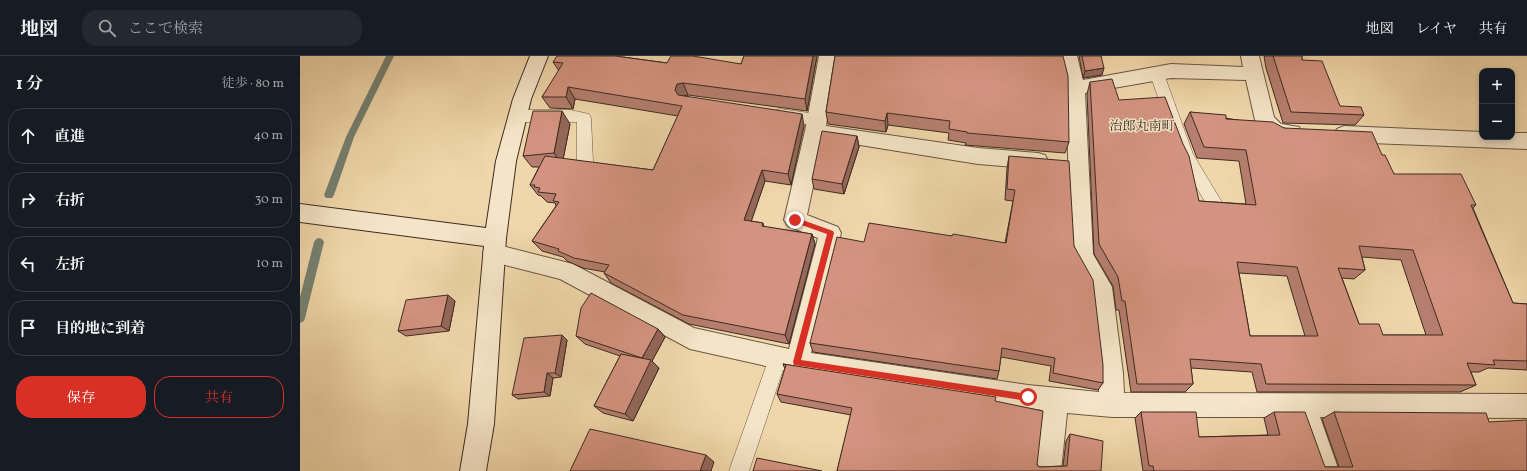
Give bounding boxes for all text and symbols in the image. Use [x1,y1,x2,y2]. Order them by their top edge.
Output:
search box [82,10,362,46]
text: 地図 [20,17,58,43]
icon: search [96,17,118,39]
text: ここで検索 [128,19,203,40]
text: 地図 [1366,20,1394,39]
text: レイヤ [1416,20,1457,39]
text: 共有 [1479,20,1507,39]
map controls [1479,68,1515,140]
button: + [1479,68,1515,104]
text: 1 分 [16,73,43,96]
text: 徒歩 · 80 m [222,75,284,93]
button: − [1479,104,1515,140]
district label: 治郎丸南町 [1109,118,1175,136]
icon: ahead [17,125,39,147]
text: 直進 [55,127,85,148]
text: 40 m [254,127,283,145]
icon: right [17,189,39,211]
text: 右折 [55,191,85,212]
text: 30 m [255,191,283,209]
route end [786,211,804,229]
icon: left [17,253,39,275]
text: 左折 [55,255,85,276]
text: 10 m [256,255,283,273]
icon: arrive [17,317,39,339]
text: 目的地に到着 [55,319,145,340]
button: 保存 [16,376,146,418]
button: 共有 [154,376,284,418]
route start [1019,388,1037,406]

